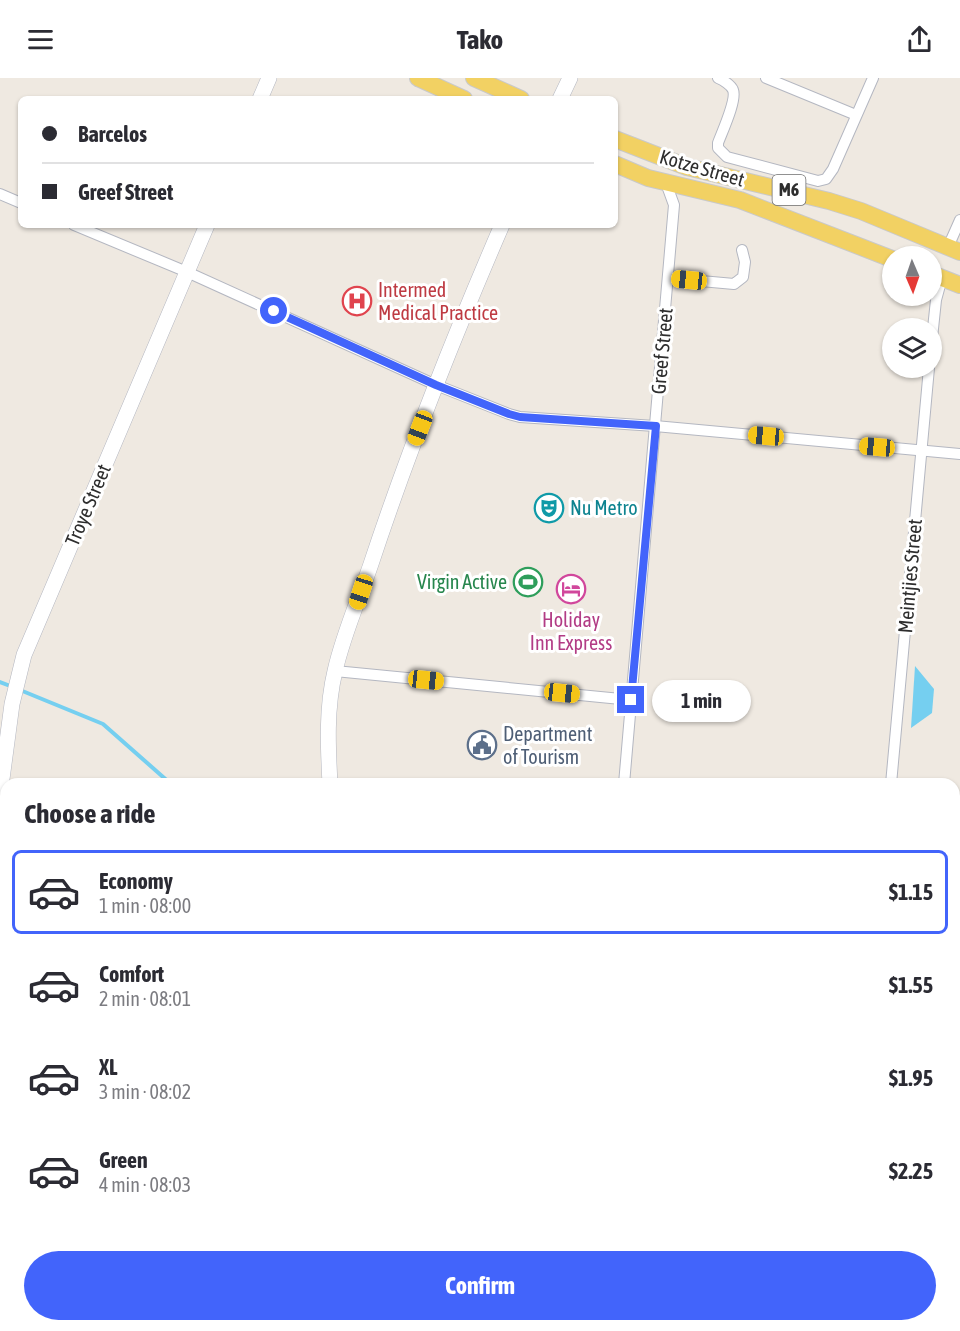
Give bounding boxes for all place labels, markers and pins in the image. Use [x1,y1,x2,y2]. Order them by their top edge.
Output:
place label: Intermed Medical Practice [378,278,498,324]
hospital icon: Intermed Medical Practice [341,285,373,317]
theatre icon: Nu Metro [533,492,565,524]
place label: Nu Metro [570,496,638,519]
sports icon: Virgin Active [512,566,544,598]
place label: Virgin Active [417,570,507,593]
hotel icon: Holiday Inn Express [555,573,587,605]
place label: Holiday Inn Express [530,608,612,654]
place label: Department of Tourism [503,722,593,768]
public building icon: Department of Tourism [466,729,498,761]

